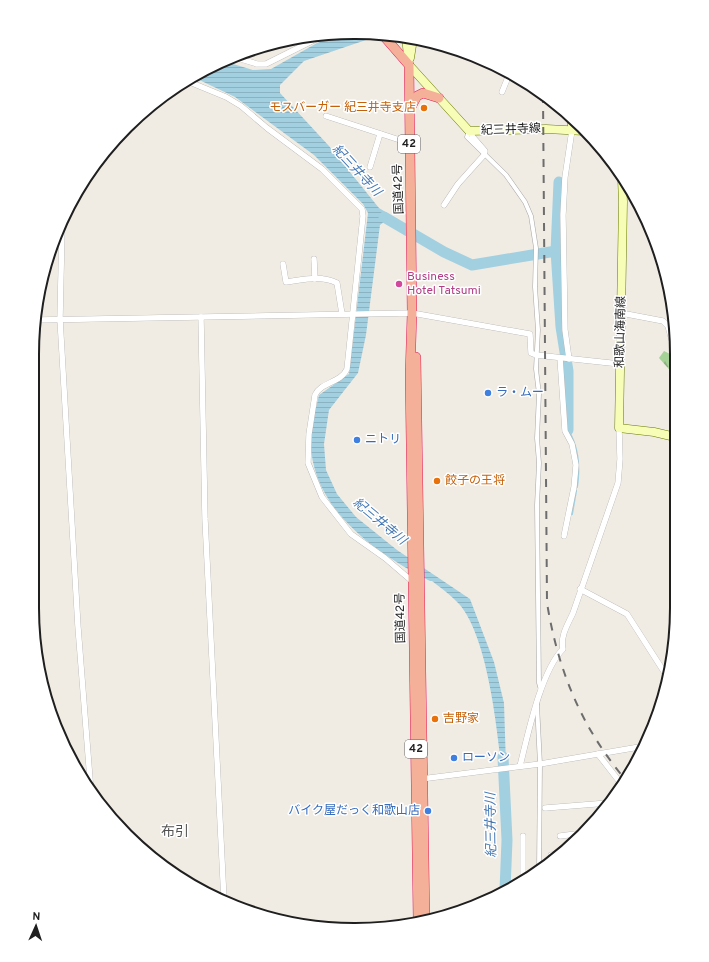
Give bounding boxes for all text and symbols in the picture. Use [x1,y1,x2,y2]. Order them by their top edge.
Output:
place label: モスバーガー 紀三井寺支店 [269,100,416,116]
marker: モスバーガー 紀三井寺支店 [419,103,429,113]
street label: 紀三井寺線 [481,121,541,139]
road number: 42 [398,135,420,153]
water label: 紀三井寺川 [328,142,385,202]
street label: 国道42号 [390,163,408,215]
place label: Business Hotel Tatsumi [407,269,481,299]
marker: Business Hotel Tatsumi [394,279,404,289]
street label: 和歌山海南線 [612,296,630,368]
place label: ラ・ムー [496,385,544,401]
marker: ラ・ムー [483,388,493,398]
place label: ニトリ [365,432,401,448]
marker: ニトリ [352,435,362,445]
place label: 餃子の王将 [445,473,505,489]
marker: 餃子の王将 [432,476,442,486]
water label: 紀三井寺川 [349,495,411,550]
street label: 国道42号 [393,592,409,644]
place label: 吉野家 [443,711,479,727]
marker: 吉野家 [430,714,440,724]
road number: 42 [405,740,427,758]
place label: ローソン [462,750,510,766]
marker: ローソン [449,753,459,763]
water label: 紀三井寺川 [483,790,501,858]
place label: バイク屋だっく和歌山店 [288,803,420,819]
marker: バイク屋だっく和歌山店 [423,806,433,816]
district label: 布引 [161,824,189,841]
north arrow [16,906,56,946]
text: N [32,910,41,924]

